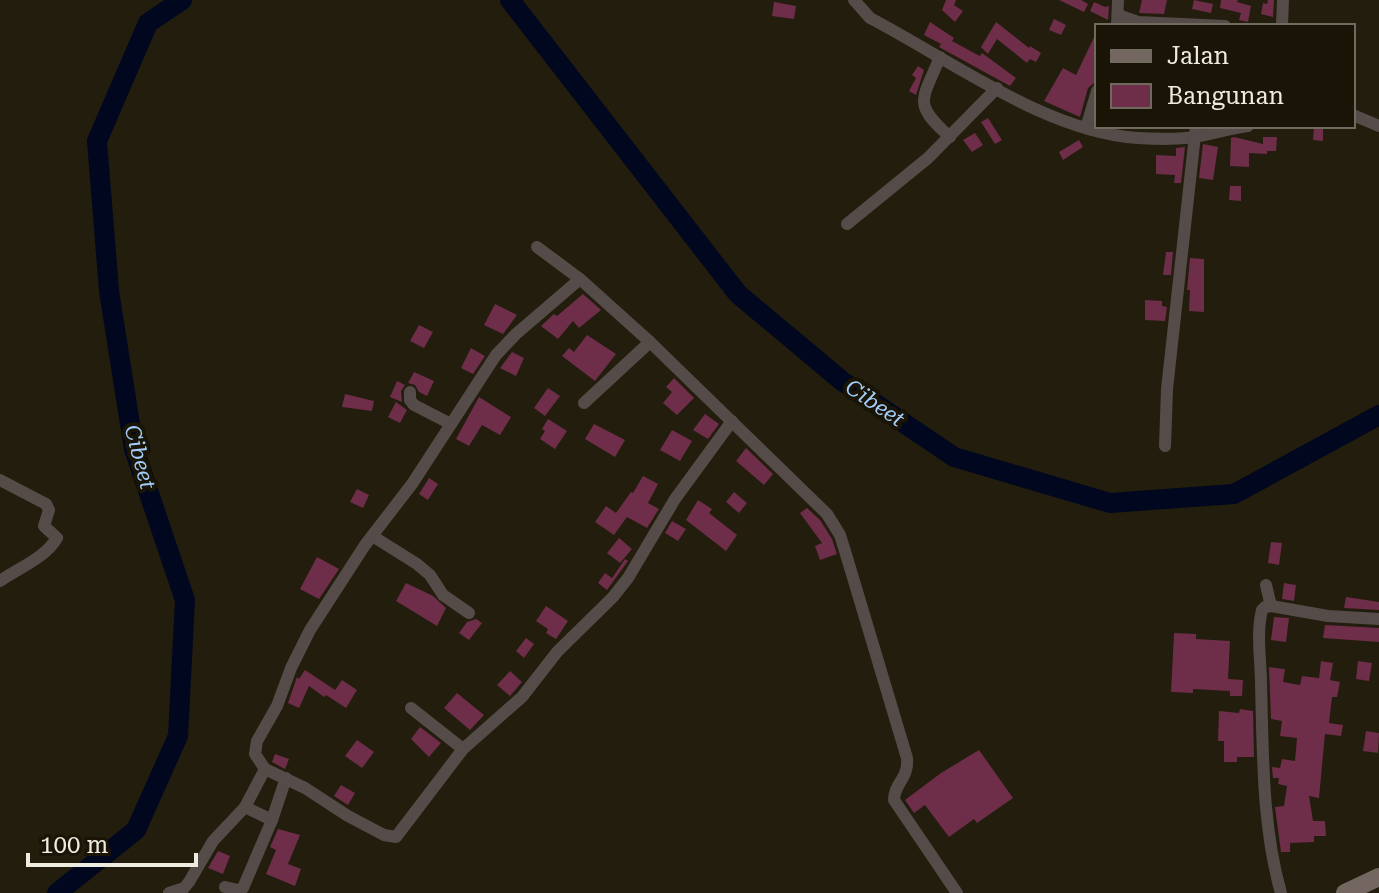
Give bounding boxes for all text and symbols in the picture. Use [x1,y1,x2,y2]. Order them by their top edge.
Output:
legend [1095,24,1355,128]
text: Jalan [1167,42,1229,70]
text: Bangunan [1167,82,1284,110]
water label: Cibeet [841,374,910,432]
water label: Cibeet [119,422,161,493]
scale bar [28,817,196,867]
text: 100 m [40,831,108,859]

